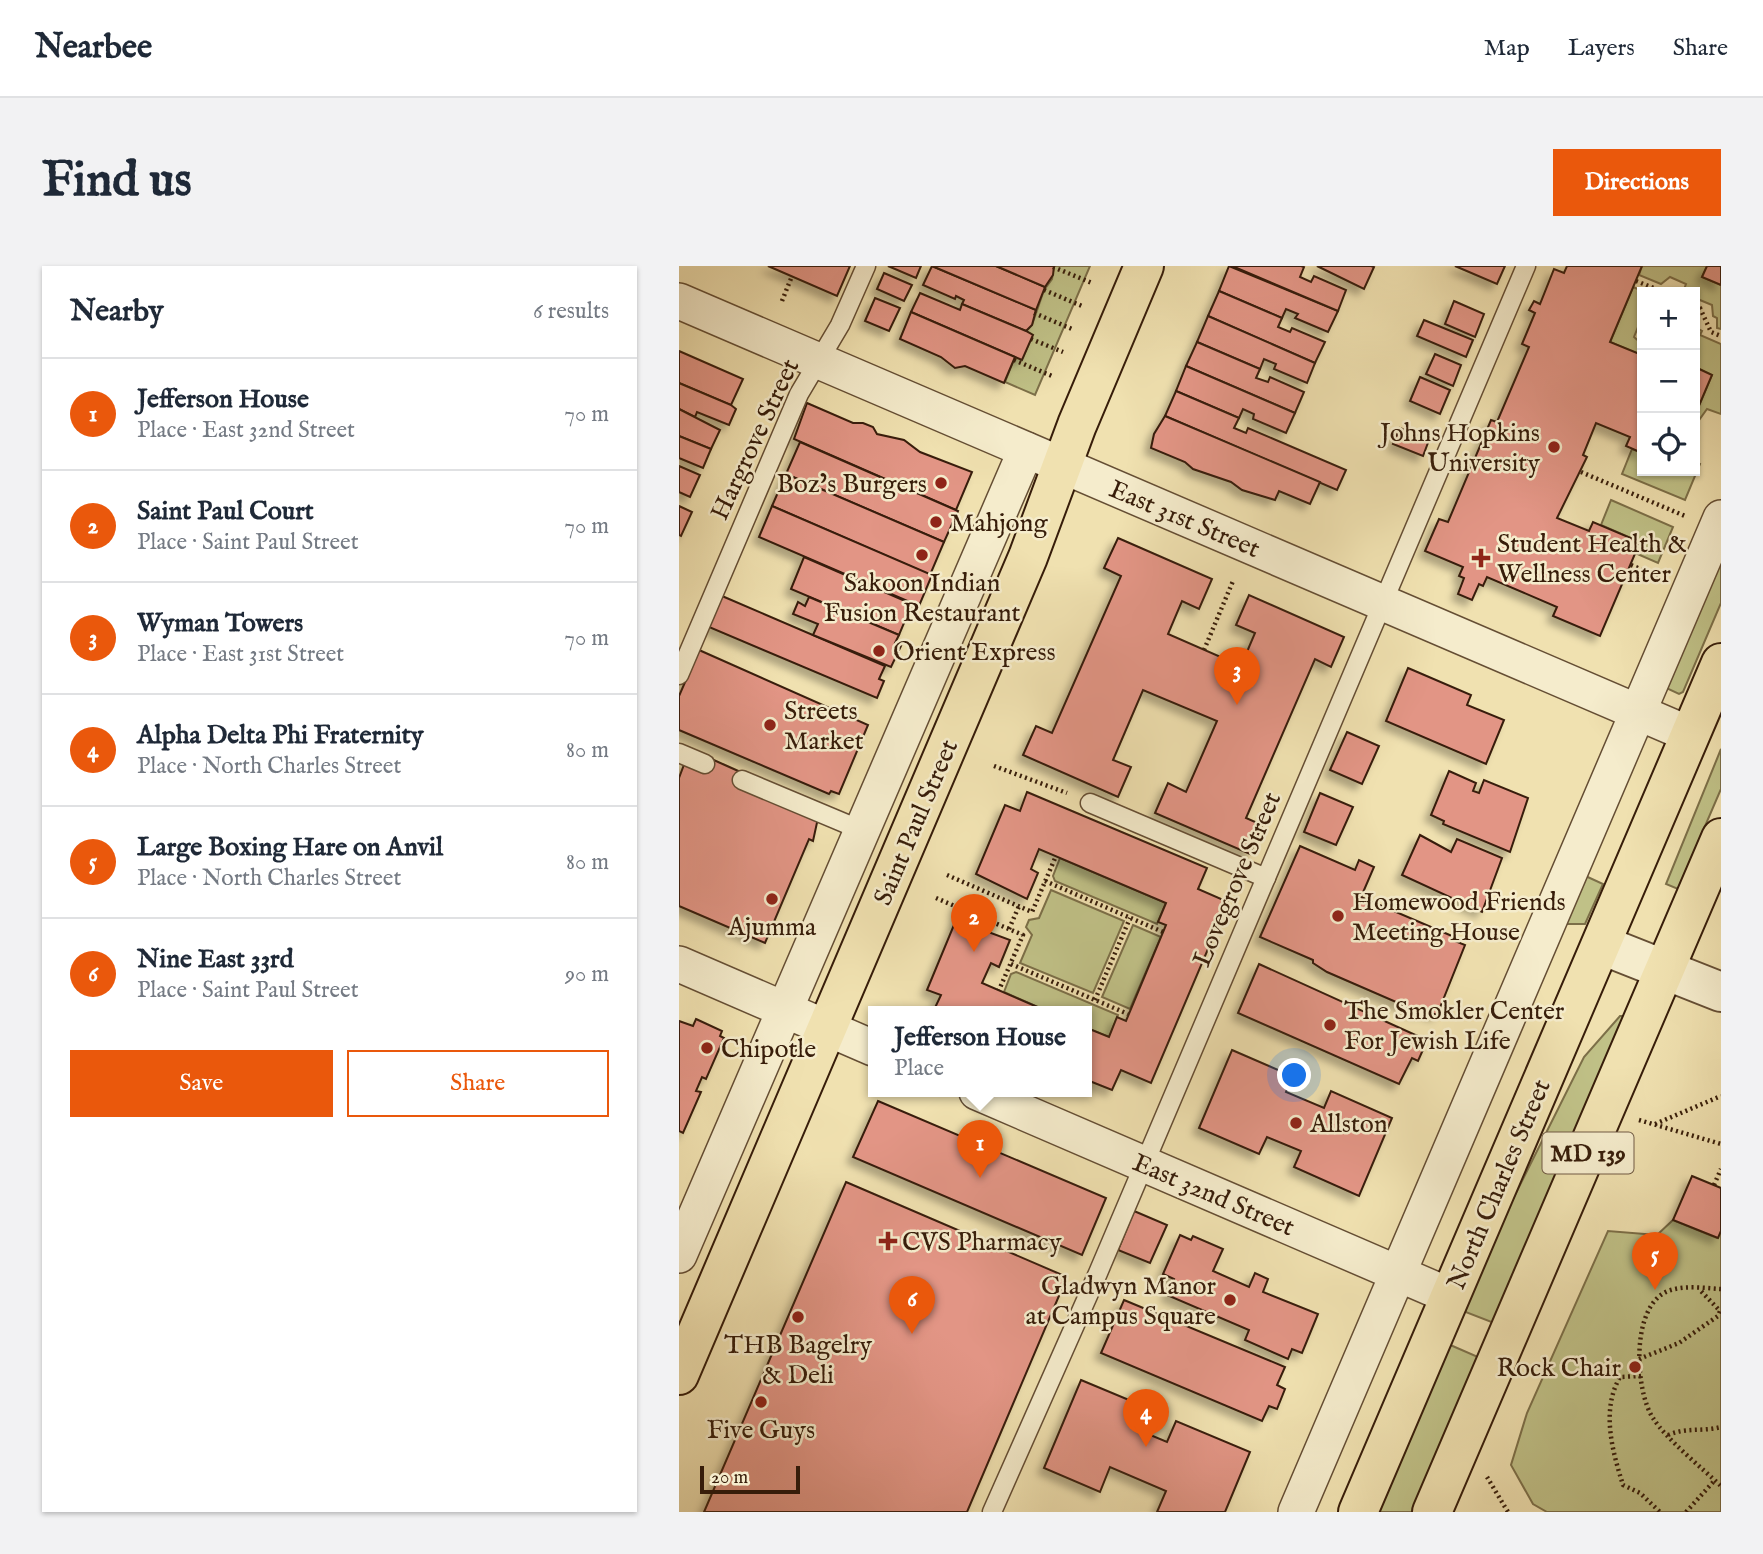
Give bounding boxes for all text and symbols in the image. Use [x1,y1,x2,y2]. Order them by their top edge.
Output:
text: Nearbee [35,27,152,69]
text: Map [1484,33,1530,64]
text: Layers [1568,33,1635,64]
text: Share [1673,33,1728,64]
button: Directions [1553,149,1721,216]
text: Find us [42,151,192,213]
map controls [1637,287,1700,476]
button: + [1637,287,1700,350]
text: Nearby [70,293,163,331]
text: 6 results [533,297,609,326]
button: − [1637,350,1700,413]
street label: Hargrove Street [704,354,807,526]
text: Jefferson House [137,383,309,416]
text: 1 [89,400,97,429]
text: 70 m [564,400,609,429]
button: locate [1637,413,1700,476]
text: Place · East 32nd Street [137,416,355,445]
place label: Johns Hopkins University [1377,417,1540,480]
marker: Johns Hopkins University [1546,439,1562,455]
place label: Boz’s Burgers [777,468,927,501]
street label: East 31st Street [1104,473,1265,566]
marker: Boz’s Burgers [933,475,949,491]
text: Saint Paul Court [137,495,314,528]
place label: Mahjong [950,507,1048,540]
text: 2 [88,512,98,541]
text: 70 m [564,512,609,541]
marker: Mahjong [928,514,944,530]
text: Place · Saint Paul Street [137,528,359,557]
place label: Student Health & Wellness Center [1497,528,1687,591]
marker: Sakoon Indian Fusion Restaurant [914,547,930,563]
marker: Student Health & Wellness Center [1471,548,1491,568]
place label: Sakoon Indian Fusion Restaurant [823,567,1021,630]
text: Wyman Towers [137,607,303,640]
text: 3 [89,624,97,653]
text: 70 m [564,624,609,653]
place label: Orient Express [893,636,1056,669]
text: Place · East 31st Street [137,640,344,669]
marker: Orient Express [871,643,887,659]
pin: 3 [1214,647,1260,705]
place label: Streets Market [784,695,864,758]
marker: Streets Market [762,717,778,733]
text: Alpha Delta Phi Fraternity [137,719,423,752]
street label: Saint Paul Street [867,735,966,910]
text: 4 [87,736,99,765]
text: 80 m [566,736,609,765]
text: Place · North Charles Street [137,752,401,781]
street label: Lovegrove Street [1186,787,1289,972]
text: Large Boxing Hare on Anvil [137,831,443,864]
text: 5 [89,848,97,877]
text: 80 m [566,848,609,877]
text: Place · North Charles Street [137,864,401,893]
place label: Homewood Friends Meeting House [1352,886,1566,949]
marker: Ajumma [764,891,780,907]
pin: 2 [951,894,997,952]
marker: Homewood Friends Meeting House [1330,908,1346,924]
place label: Ajumma [727,911,817,944]
text: Nine East 33rd [137,943,294,976]
text: 6 [88,960,98,989]
text: 90 m [565,960,609,989]
text: Place · Saint Paul Street [137,976,359,1005]
place label: The Smokler Center For Jewish Life [1344,995,1565,1058]
popup [868,1006,1092,1097]
marker: The Smokler Center For Jewish Life [1322,1017,1338,1033]
text: Jefferson House [894,1021,1066,1054]
place label: Chipotle [721,1033,816,1066]
marker: Chipotle [699,1040,715,1056]
button: Save [70,1050,333,1117]
button: Share [347,1050,609,1117]
text: Place [894,1054,944,1083]
your location [1277,1058,1311,1092]
street label: North Charles Street [1440,1074,1559,1295]
place label: Allston [1309,1108,1388,1141]
marker: Allston [1288,1115,1304,1131]
pin: 1 [957,1120,1003,1178]
road number: MD 139 [1543,1132,1633,1174]
street label: East 32nd Street [1127,1146,1299,1244]
place label: CVS Pharmacy [902,1226,1062,1259]
pin: 5 [1632,1232,1678,1290]
marker: CVS Pharmacy [880,1233,896,1249]
place label: Gladwyn Manor at Campus Square [1026,1270,1216,1333]
pin: 6 [889,1276,935,1334]
marker: Gladwyn Manor at Campus Square [1222,1292,1238,1308]
marker: THB Bagelry & Deli [790,1309,806,1325]
place label: THB Bagelry & Deli [724,1329,872,1392]
place label: Rock Chair [1496,1352,1621,1385]
marker: Rock Chair [1627,1359,1643,1375]
pin: 4 [1123,1389,1169,1447]
marker: Five Guys [753,1394,769,1410]
place label: Five Guys [707,1414,815,1447]
scale bar [700,1463,800,1495]
text: 20 m [711,1466,748,1490]

